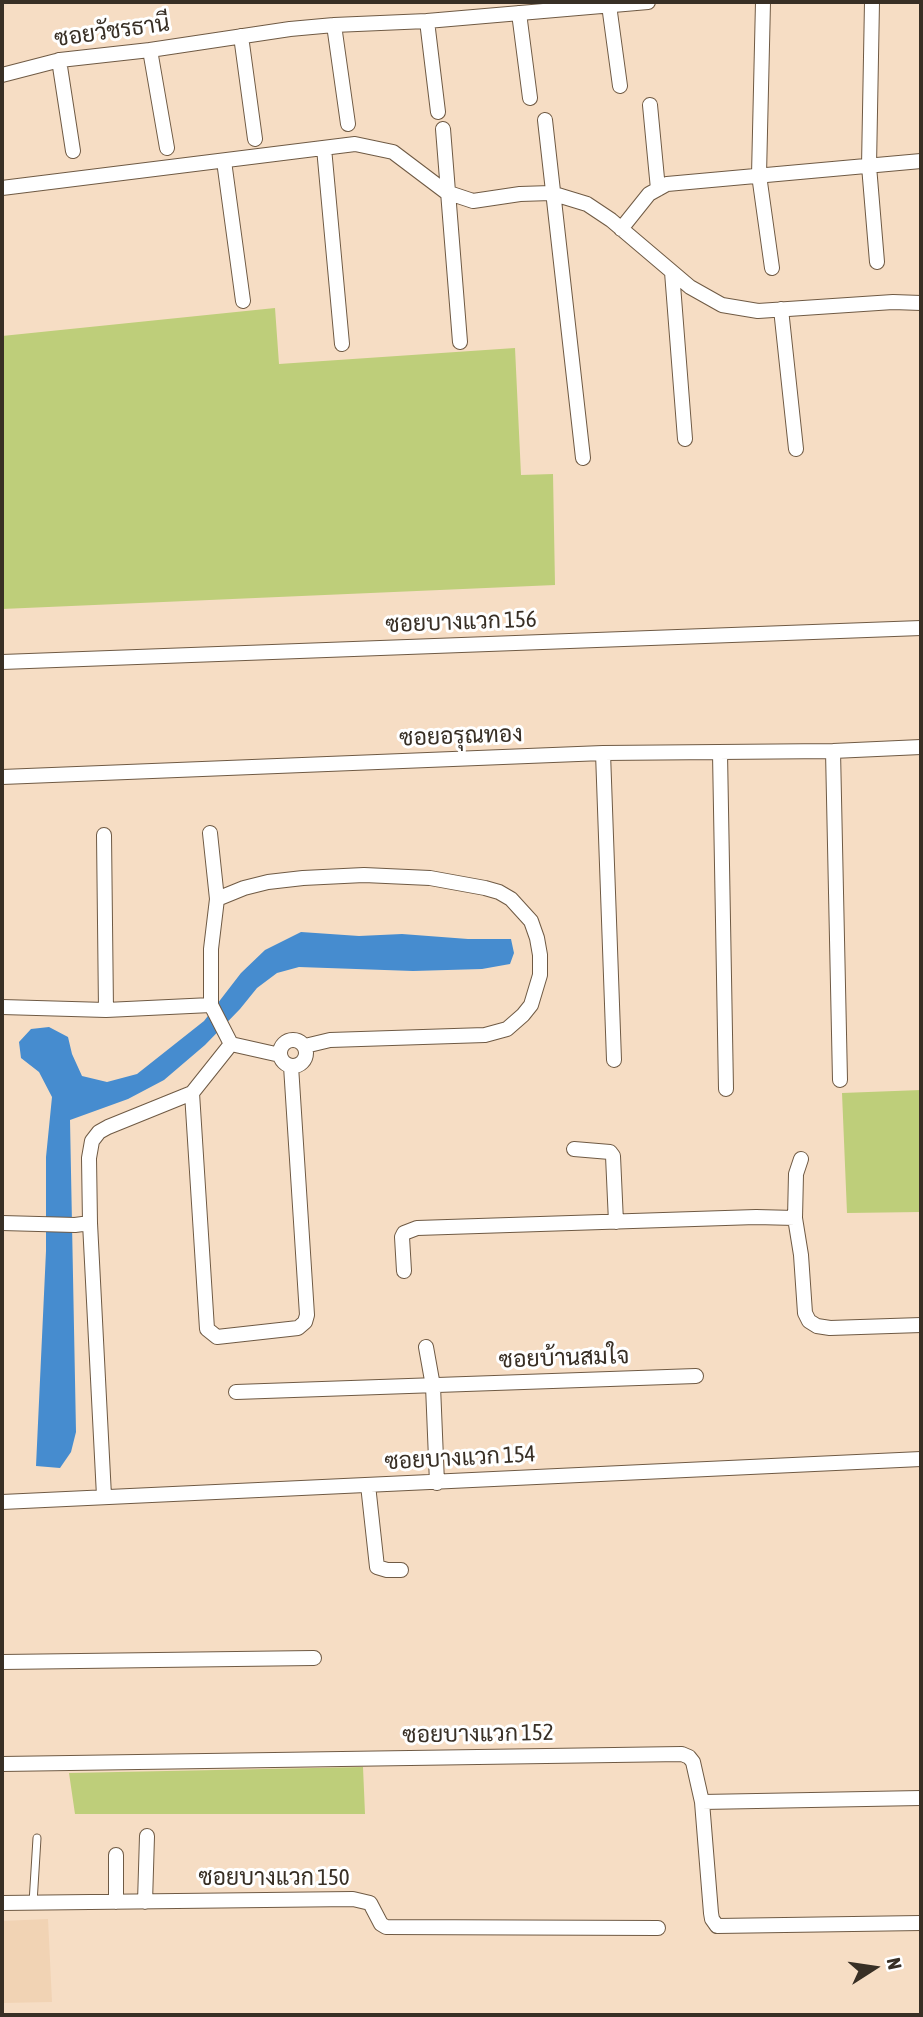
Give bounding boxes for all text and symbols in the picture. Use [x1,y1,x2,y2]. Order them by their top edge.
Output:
street label: ซอยวัชรธานี [53,9,171,53]
street label: ซอยบางแวก 156 [385,606,537,638]
street label: ซอยอรุณทอง [399,720,523,752]
street label: ซอยบ้านสมใจ [498,1342,630,1374]
street label: ซอยบางแวก 154 [384,1440,536,1476]
street label: ซอยบางแวก 152 [402,1719,554,1749]
street label: ซอยบางแวก 150 [198,1864,350,1892]
north arrow [839,1933,909,2003]
text: N [883,1956,906,1971]

